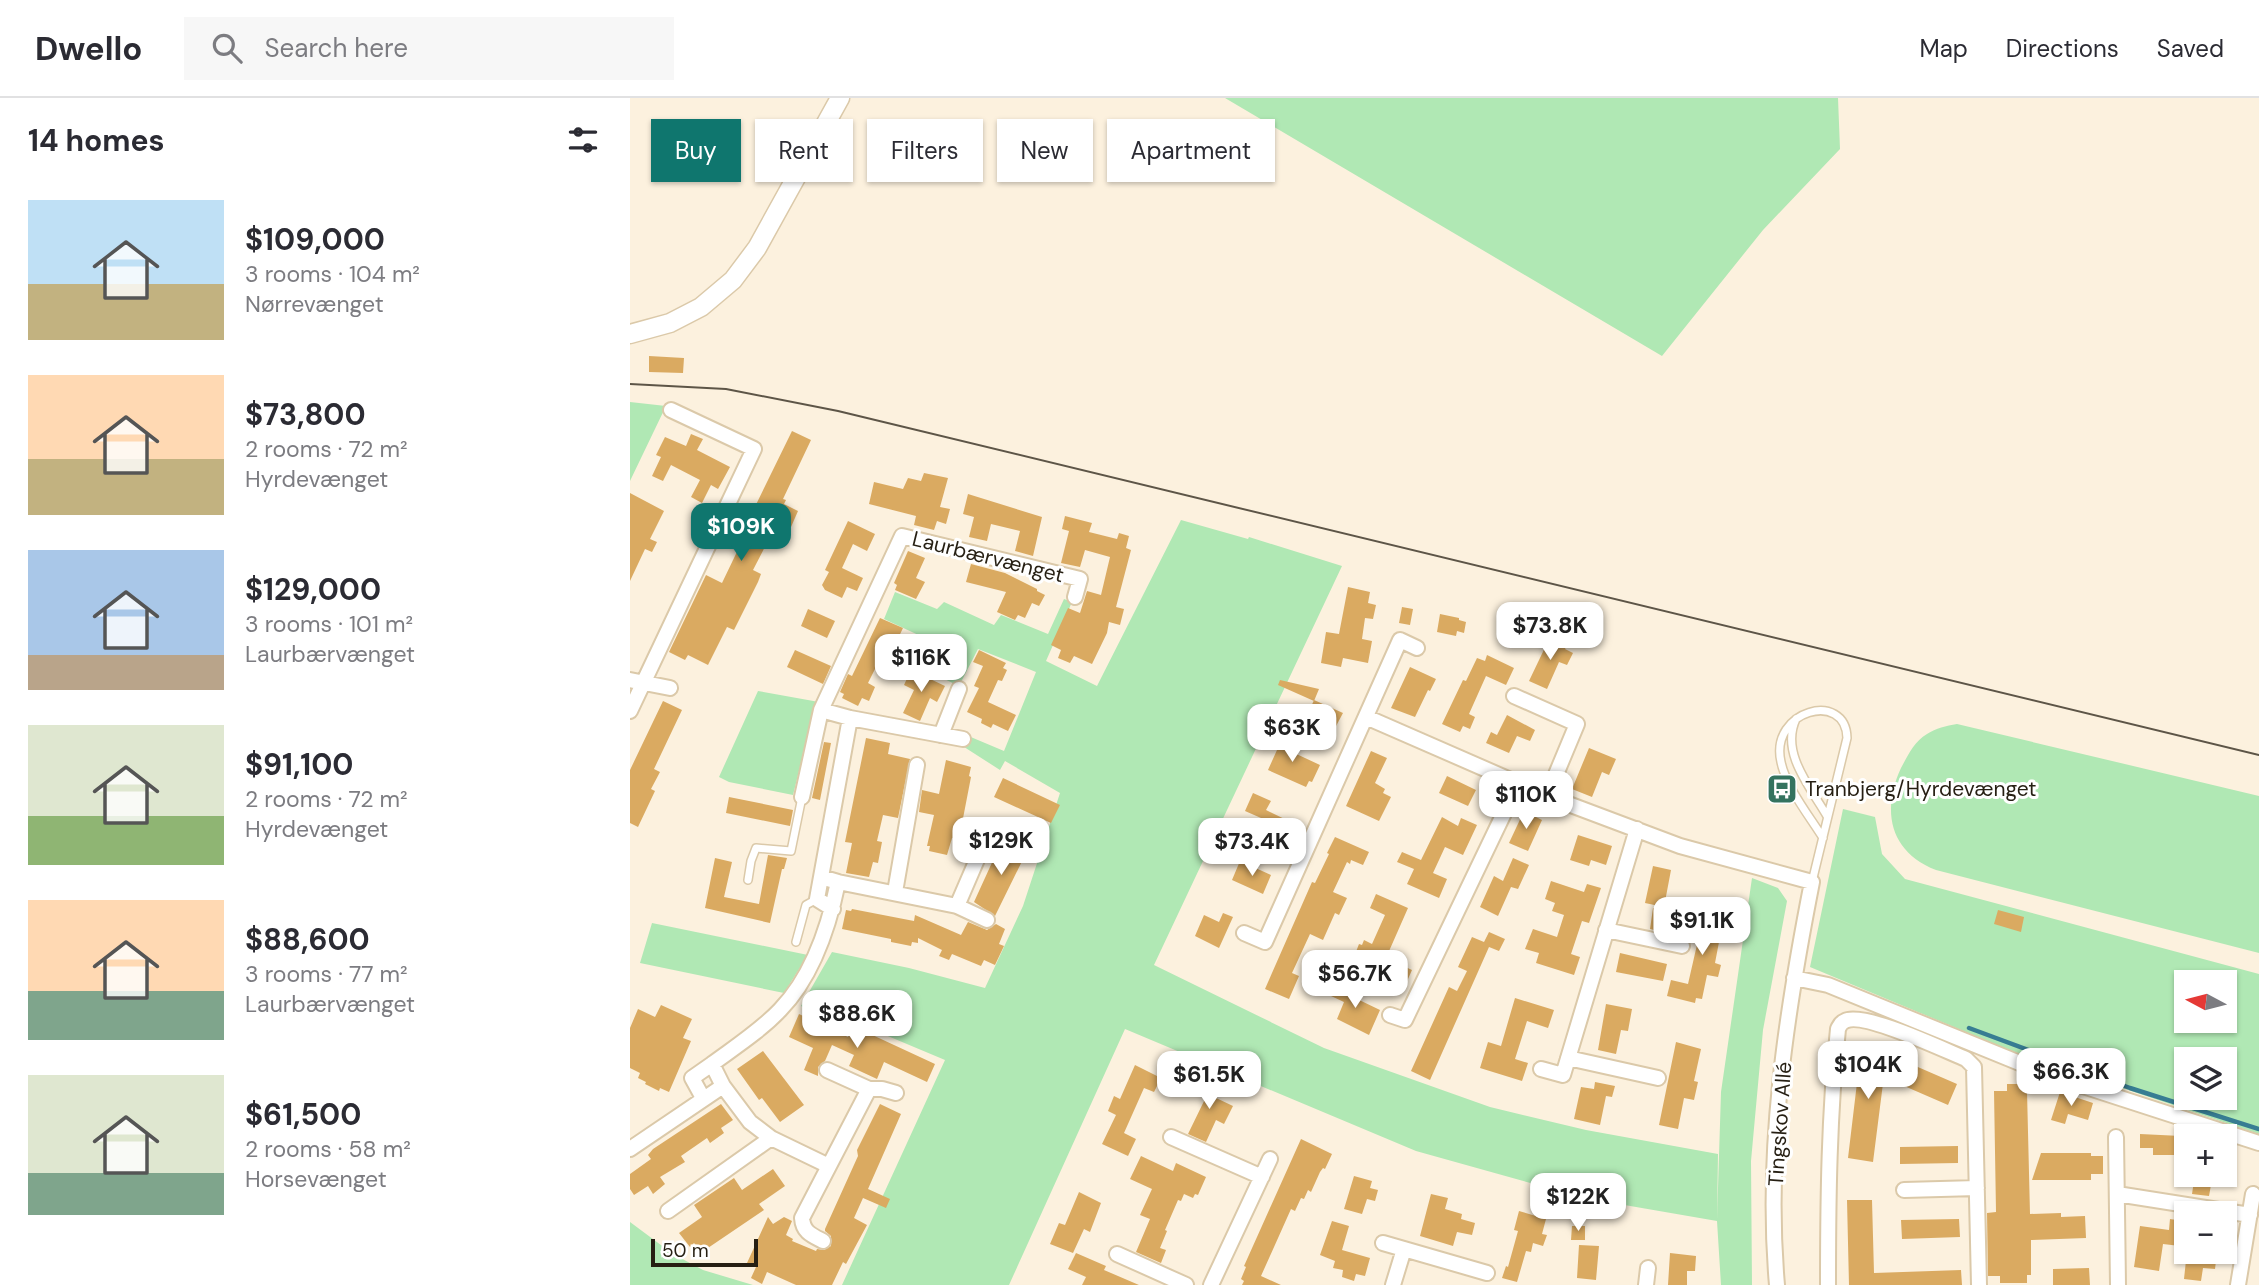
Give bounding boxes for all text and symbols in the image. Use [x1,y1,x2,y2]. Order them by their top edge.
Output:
search box [184,17,674,80]
text: Dwello [35,27,142,70]
icon: search [208,29,246,67]
text: Search here [264,31,408,65]
text: Map [1920,33,1968,64]
text: Directions [2006,33,2119,64]
text: Saved [2157,33,2224,64]
chip: Buy [651,119,741,182]
chip: Rent [755,119,853,182]
chip: Filters [867,119,983,182]
chip: New [997,119,1093,182]
chip: Apartment [1107,119,1275,182]
text: 14 homes [28,121,165,160]
icon: filters [564,121,602,159]
text: $109,000 [245,220,385,259]
icon: home [84,228,168,312]
text: 3 rooms · 104 m² [245,259,420,289]
text: Nørrevænget [245,289,384,319]
text: $73,800 [245,395,366,434]
icon: home [84,403,168,487]
text: 2 rooms · 72 m² [245,434,408,464]
text: Hyrdevænget [245,464,388,494]
pin: $109K [692,504,790,563]
text: $109K [707,511,775,541]
street label: Laurbærvænget [909,525,1067,589]
text: $129,000 [245,570,381,609]
icon: home [84,578,168,662]
pin: $73.8K [1493,602,1607,662]
text: 3 rooms · 101 m² [245,609,413,639]
text: $73.8K [1512,610,1588,640]
pin: $116K [872,634,970,694]
text: Laurbærvænget [245,639,415,669]
text: $116K [891,642,951,672]
pin: $63K [1251,704,1333,764]
text: $63K [1263,712,1321,742]
text: $91,100 [245,745,353,784]
icon: home [84,753,168,837]
pin: $110K [1477,772,1575,831]
bus stop icon: Tranbjerg/Hyrdevænget [1765,772,1799,806]
place label: Tranbjerg/Hyrdevænget [1805,775,2037,803]
text: $110K [1495,779,1557,809]
text: 2 rooms · 72 m² [245,784,408,814]
text: Hyrdevænget [245,814,388,844]
pin: $129K [952,818,1050,877]
pin: $73.4K [1195,818,1309,878]
text: $129K [968,825,1034,855]
text: $73.4K [1214,826,1290,856]
pin: $91.1K [1645,898,1759,957]
text: $91.1K [1669,905,1735,935]
text: $88,600 [245,920,370,959]
icon: home [84,928,168,1012]
pin: $56.7K [1298,950,1412,1010]
text: $56.7K [1318,958,1392,988]
text: 3 rooms · 77 m² [245,959,408,989]
north arrow [2174,970,2236,1032]
map controls [2174,970,2237,1264]
text: Laurbærvænget [245,989,415,1019]
pin: $88.6K [800,990,914,1050]
text: $88.6K [818,998,896,1028]
pin: $104K [1819,1042,1917,1101]
button: layers [2174,1047,2237,1110]
pin: $66.3K [2014,1048,2128,1108]
text: $104K [1834,1049,1902,1079]
pin: $61.5K [1152,1052,1266,1111]
text: $66.3K [2033,1056,2109,1086]
text: $61.5K [1173,1059,1245,1089]
street label: Tingskov Allé [1762,1061,1798,1187]
text: $61,500 [245,1095,361,1134]
icon: home [84,1103,168,1187]
button: + [2174,1124,2237,1187]
text: 2 rooms · 58 m² [245,1134,411,1164]
text: Horsevænget [245,1164,387,1194]
pin: $122K [1529,1174,1627,1233]
text: $122K [1546,1181,1610,1211]
button: − [2174,1201,2237,1264]
scale bar [651,1236,758,1268]
text: 50 m [662,1238,709,1263]

